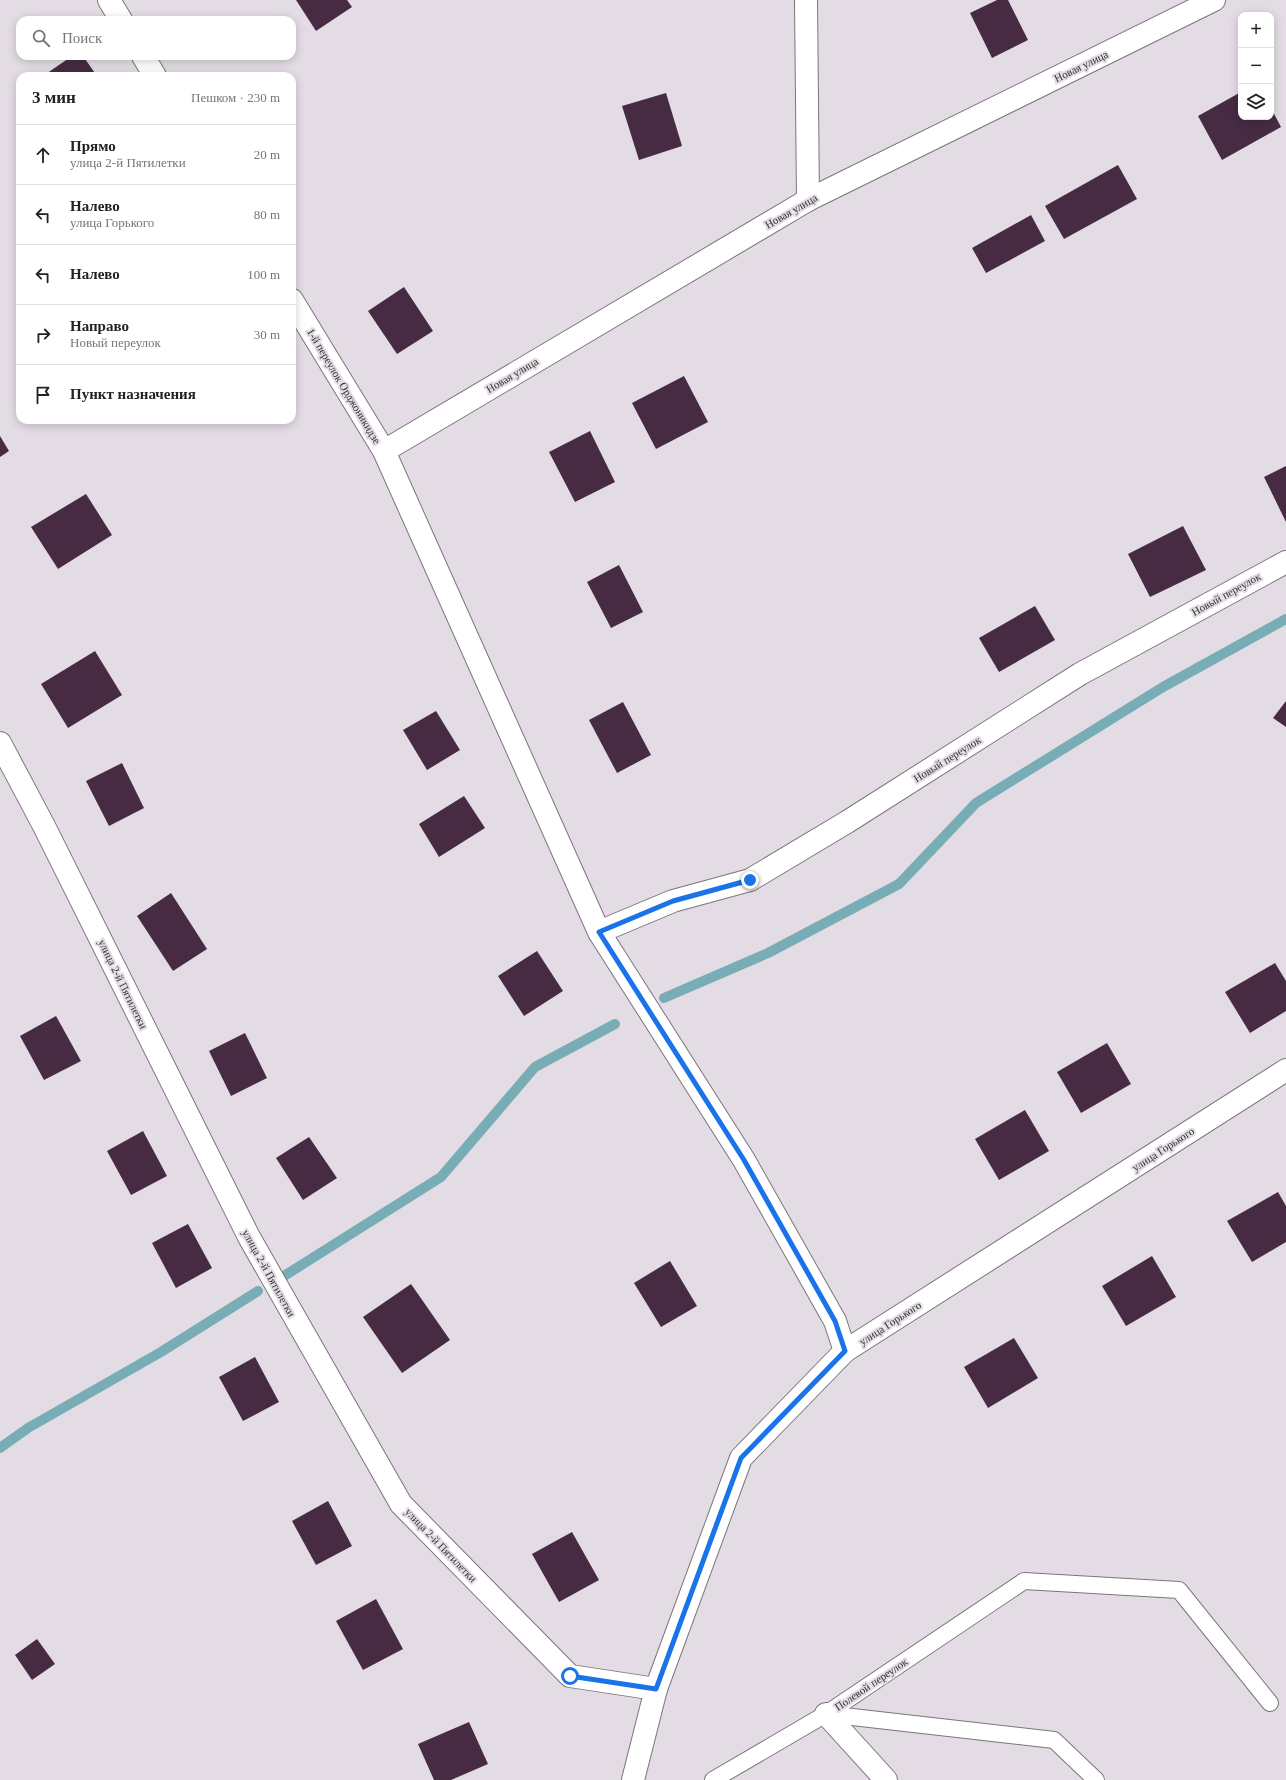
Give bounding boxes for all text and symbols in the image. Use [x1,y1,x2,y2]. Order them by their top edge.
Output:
map controls [1238,12,1274,120]
button: + [1238,12,1274,48]
search box [16,16,296,60]
icon: search [30,27,52,49]
text: Поиск [62,30,102,46]
street label: Новая улица [1052,48,1110,84]
button: − [1238,48,1274,84]
button: layers [1238,84,1274,120]
text: 3 мин [32,88,76,107]
text: Пешком · 230 m [191,90,280,105]
text: Прямо [70,138,116,154]
icon: ahead [32,144,54,166]
text: 20 m [254,147,280,162]
text: улица 2-й Пятилетки [70,155,186,170]
street label: Новая улица [763,191,819,231]
text: Налево [70,198,120,214]
icon: left [32,204,54,226]
text: 80 m [254,207,280,222]
text: улица Горького [70,215,154,230]
icon: left [32,264,54,286]
text: Налево [70,266,120,282]
text: 100 m [247,267,280,282]
text: Направо [70,318,129,334]
icon: right [32,324,54,346]
street label: 1-й переулок Орджоникидзе [305,326,383,446]
text: 30 m [254,327,280,342]
text: Новый переулок [70,335,161,350]
street label: Новая улица [484,355,540,395]
icon: arrive [32,384,54,406]
text: Пункт назначения [70,386,196,402]
street label: Новый переулок [1189,570,1263,618]
street label: Новый переулок [911,733,983,784]
route end [741,871,759,889]
street label: улица 2-й Пятилетки [96,937,150,1031]
street label: улица Горького [1130,1124,1197,1173]
street label: улица 2-й Пятилетки [240,1227,298,1319]
street label: улица Горького [857,1298,924,1347]
street label: улица 2-й Пятилетки [403,1506,479,1584]
street label: Полевой переулок [832,1655,910,1713]
route start [561,1667,579,1685]

